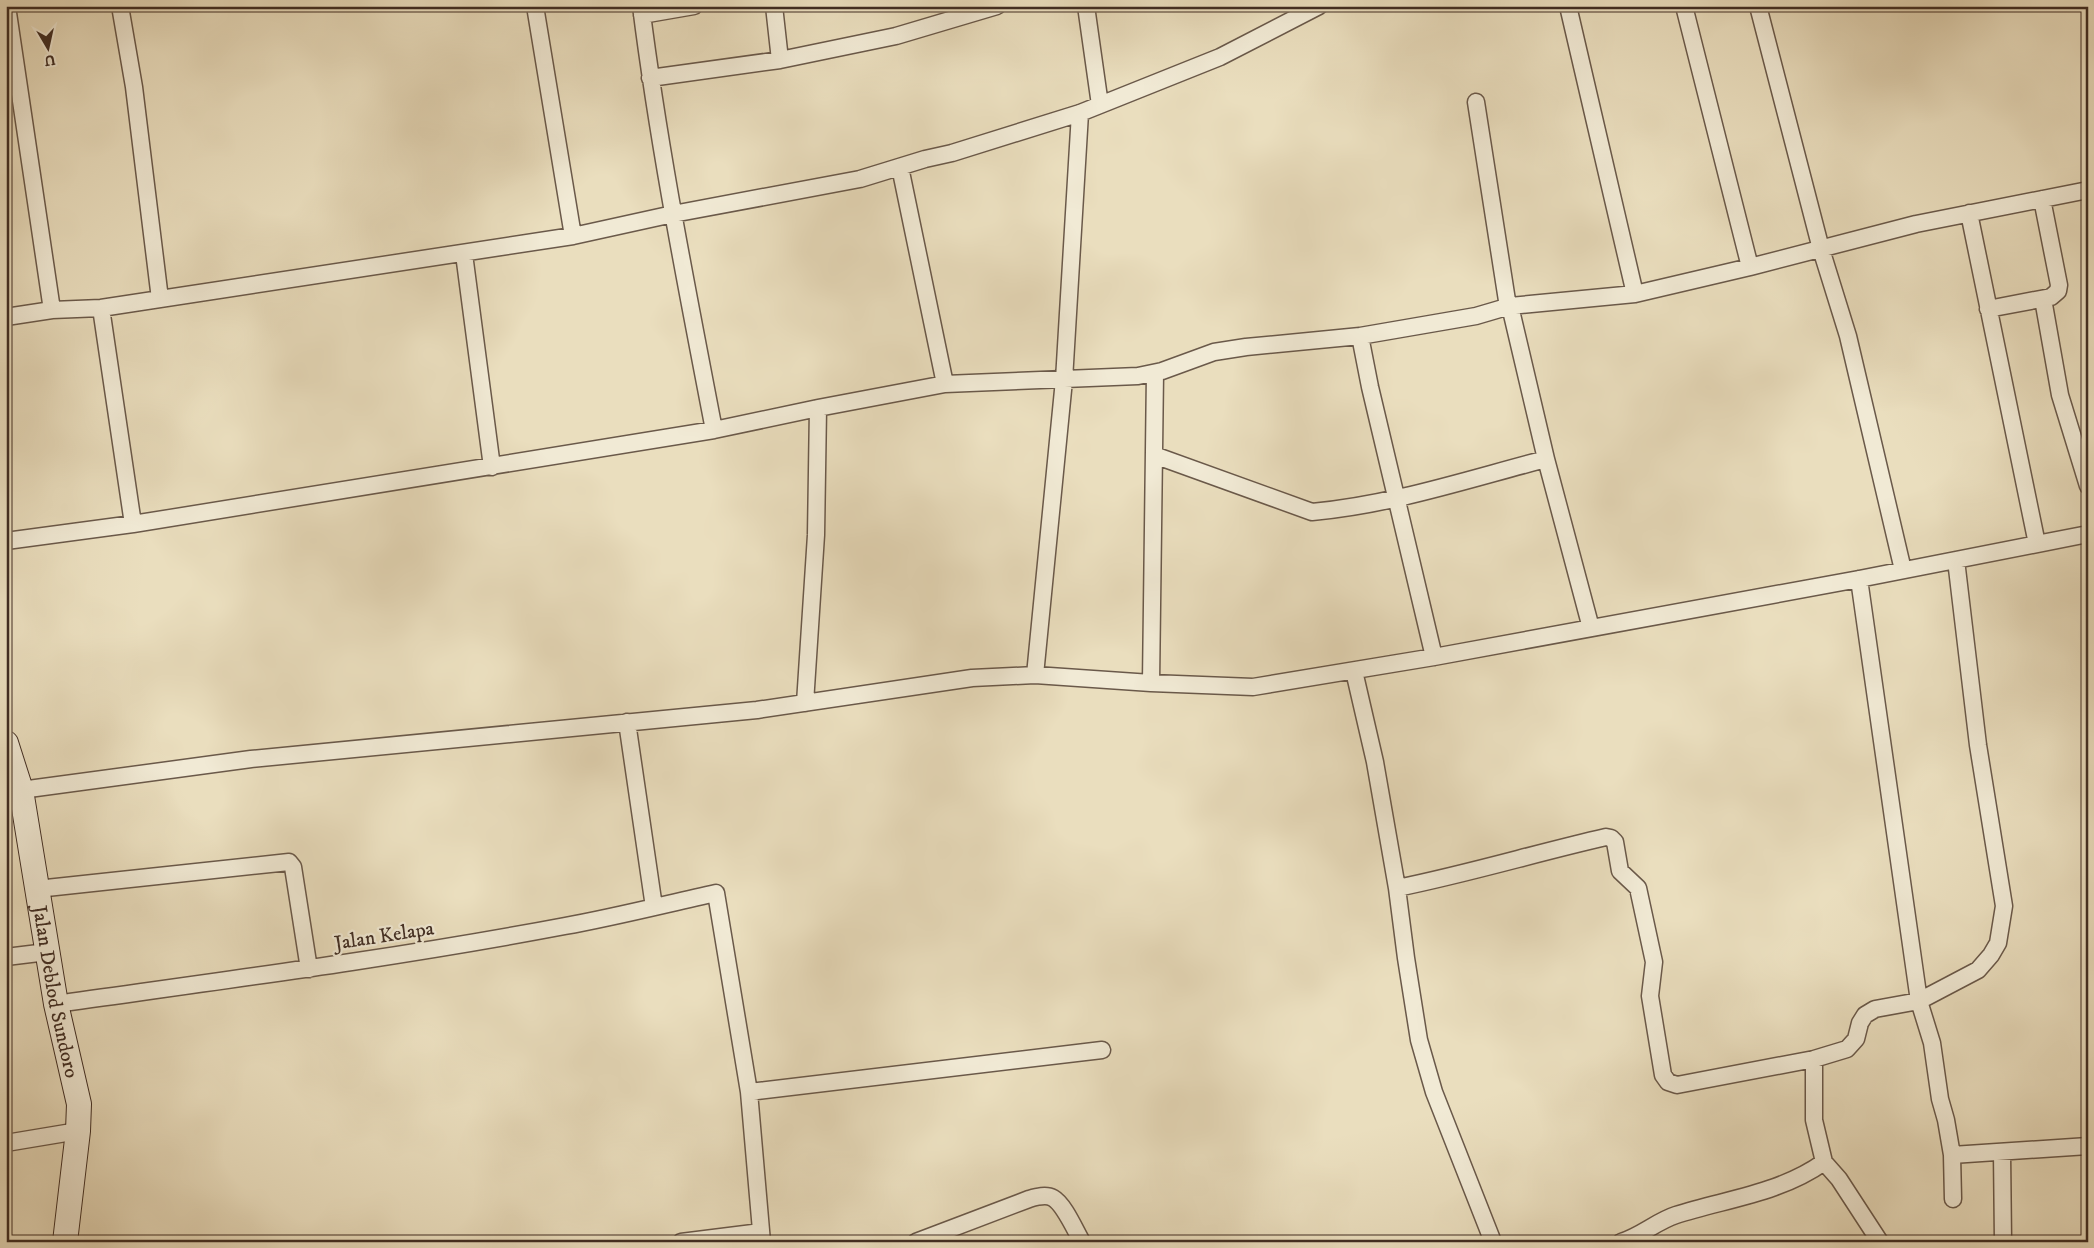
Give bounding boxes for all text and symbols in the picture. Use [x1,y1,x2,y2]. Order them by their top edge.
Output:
north arrow [22,22,72,72]
text: U [43,50,57,70]
street label: Jalan Deblod Sundoro [26,902,84,1081]
street label: Jalan Kelapa [331,916,436,957]

